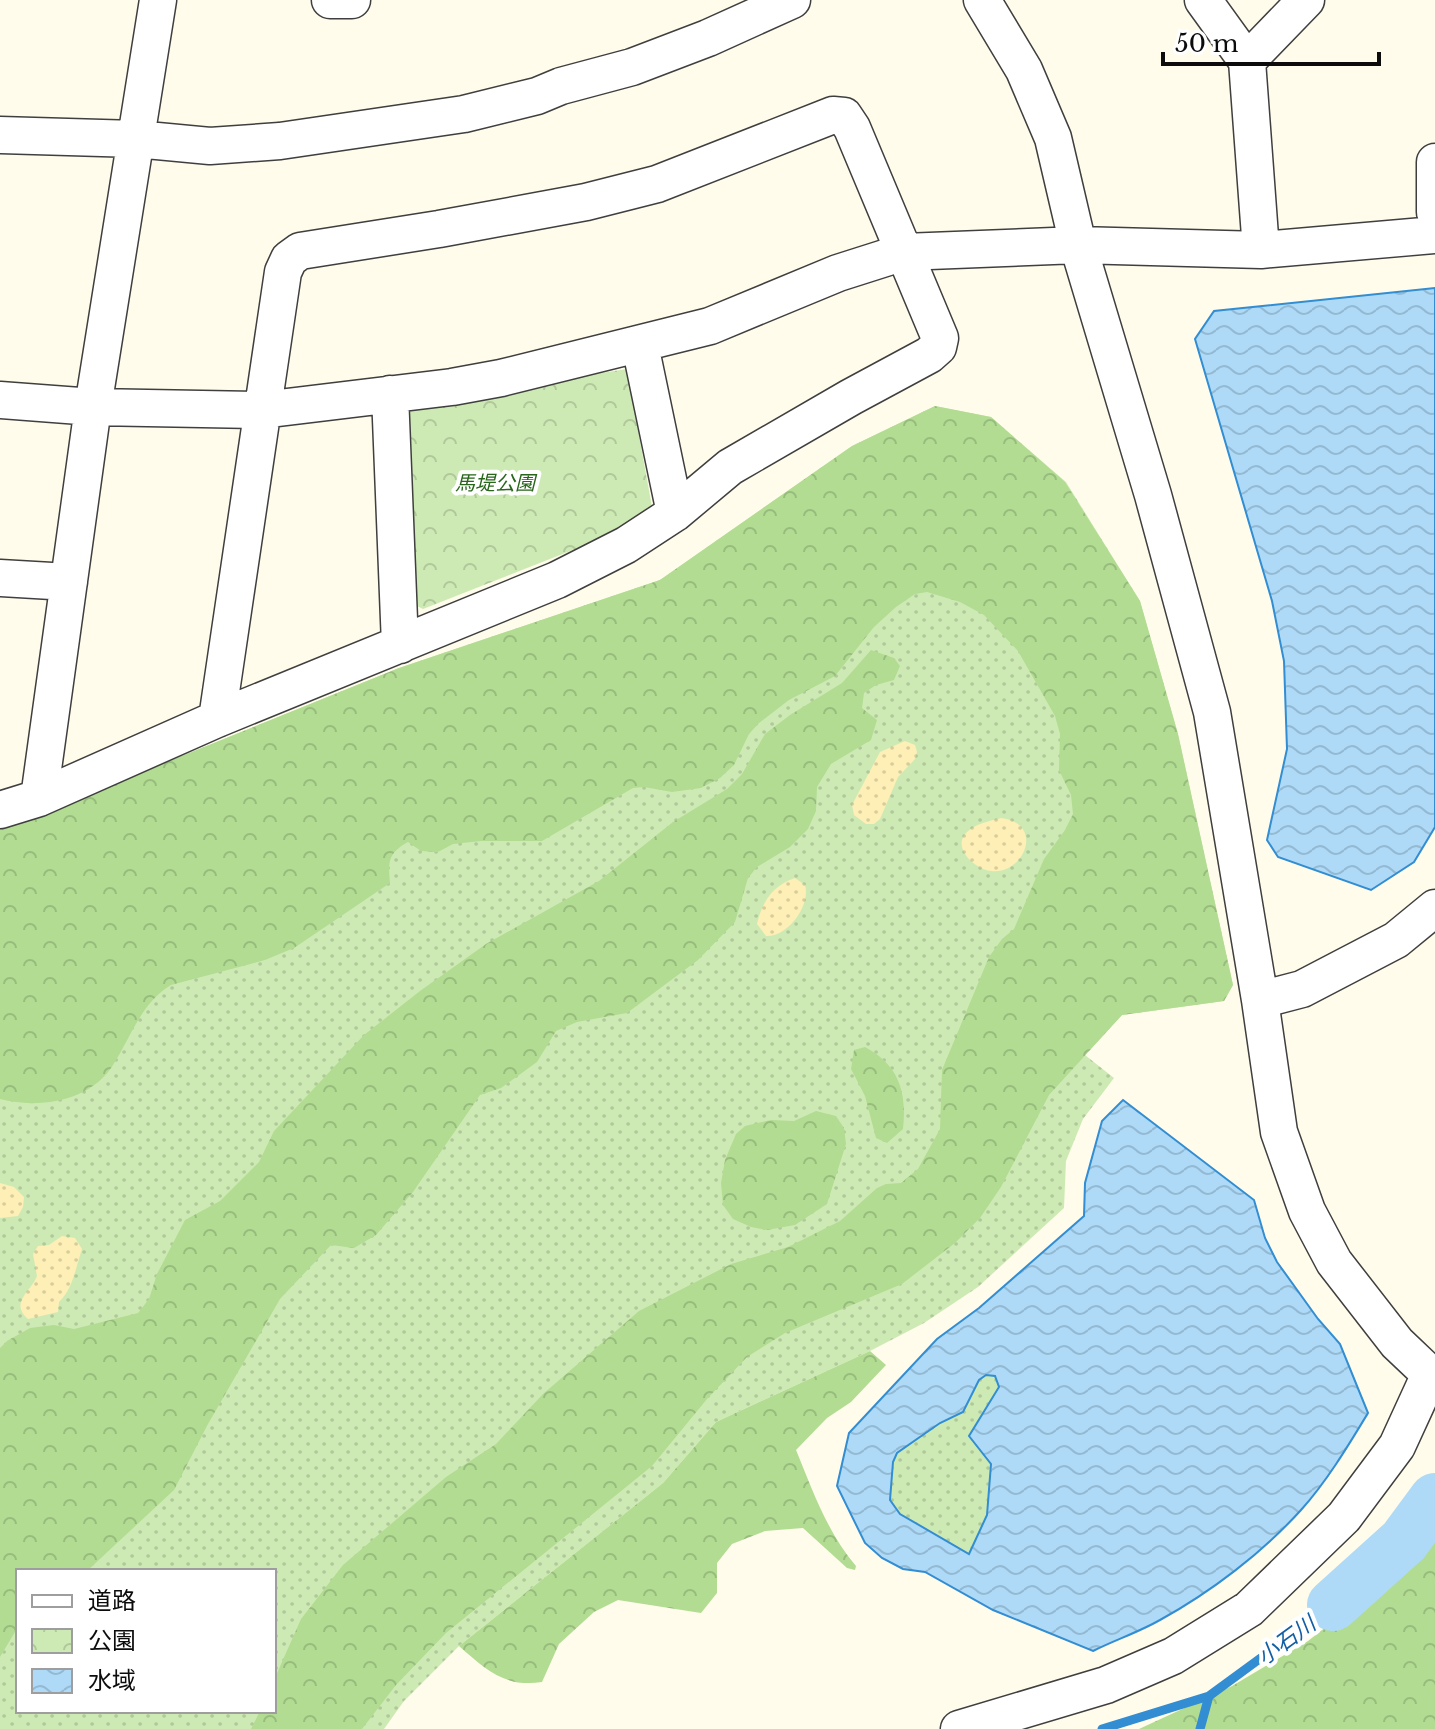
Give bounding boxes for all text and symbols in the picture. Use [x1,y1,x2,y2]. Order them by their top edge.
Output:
scale bar [1163,16,1379,66]
text: 50 m [1175,29,1239,58]
park label: 馬堤公園 [455,471,538,495]
legend [16,1569,276,1713]
text: 道路 [88,1586,136,1615]
water label: 小石川 [1252,1609,1323,1671]
text: 公園 [88,1626,136,1655]
text: 水域 [88,1666,136,1695]

